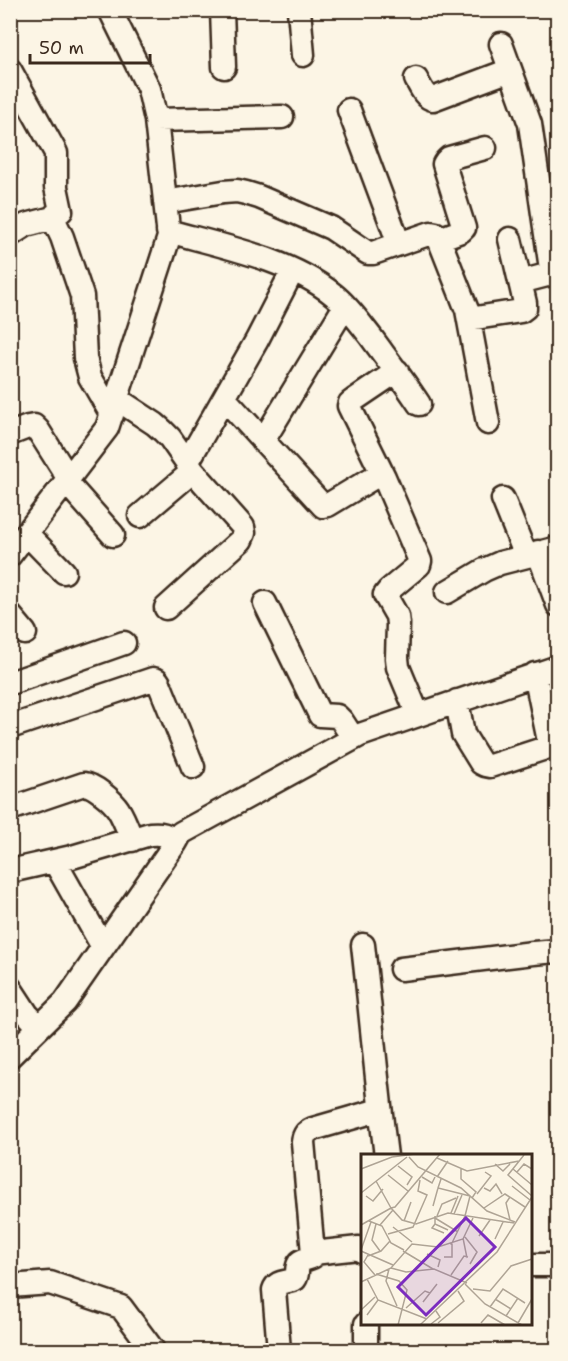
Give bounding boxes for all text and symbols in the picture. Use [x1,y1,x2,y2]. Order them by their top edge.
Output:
scale bar [30,27,150,65]
text: 50 m [39,36,84,60]
inset map [361,1154,532,1325]

